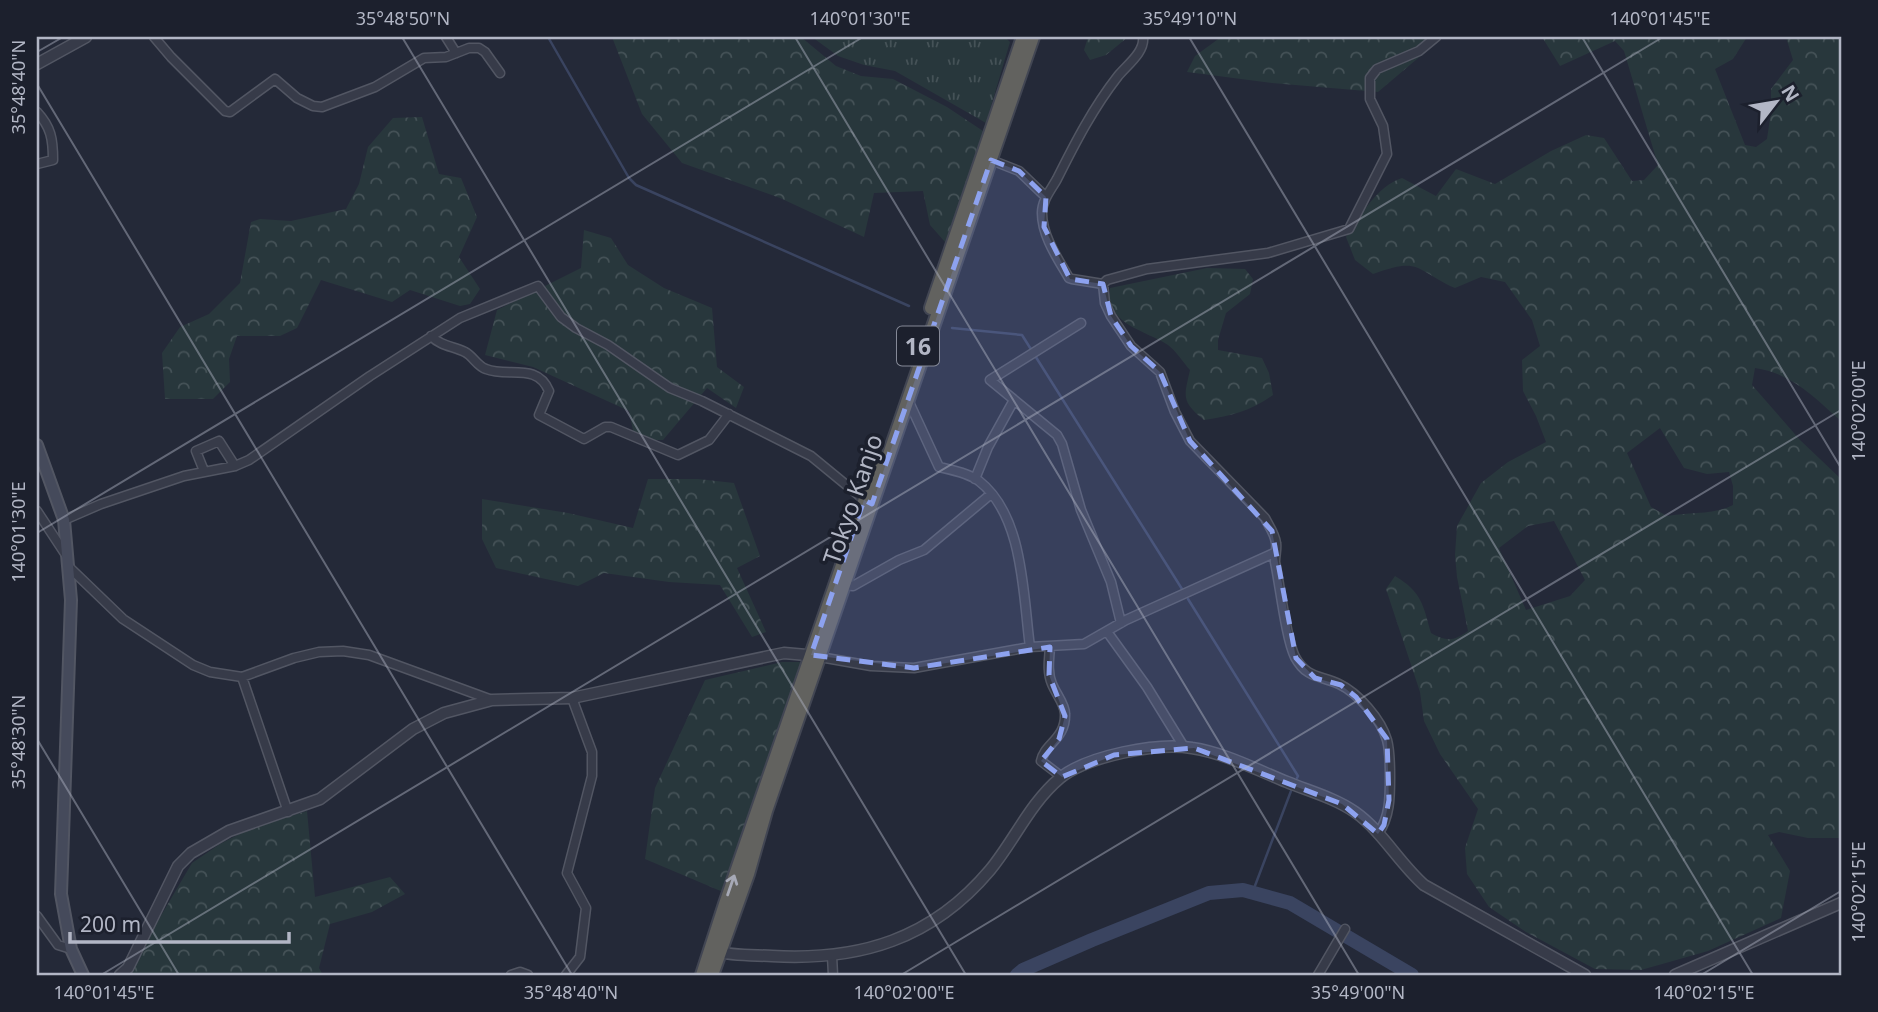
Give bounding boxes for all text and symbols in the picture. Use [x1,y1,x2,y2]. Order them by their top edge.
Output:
text: 35°48'50"N [356,6,450,30]
text: 140°01'30"E [809,6,911,30]
text: 35°49'10"N [1143,6,1237,30]
text: 140°01'45"E [1609,6,1711,30]
text: 35°48'40"N [6,40,30,134]
north arrow [1742,66,1812,136]
text: N [1775,80,1806,107]
road number: 16 [897,326,939,366]
text: 140°02'00"E [1846,360,1870,462]
street label: Tokyo Kanjo [814,429,890,569]
text: 140°01'30"E [6,481,30,583]
text: 35°48'30"N [6,695,30,789]
text: 140°02'15"E [1846,841,1870,943]
one-way arrow [726,874,738,896]
scale bar [70,900,289,944]
text: 200 m [80,910,141,938]
text: 140°01'45"E [53,980,155,1004]
text: 35°48'40"N [524,980,618,1004]
text: 140°02'00"E [853,980,955,1004]
text: 35°49'00"N [1311,980,1405,1004]
text: 140°02'15"E [1653,980,1755,1004]

